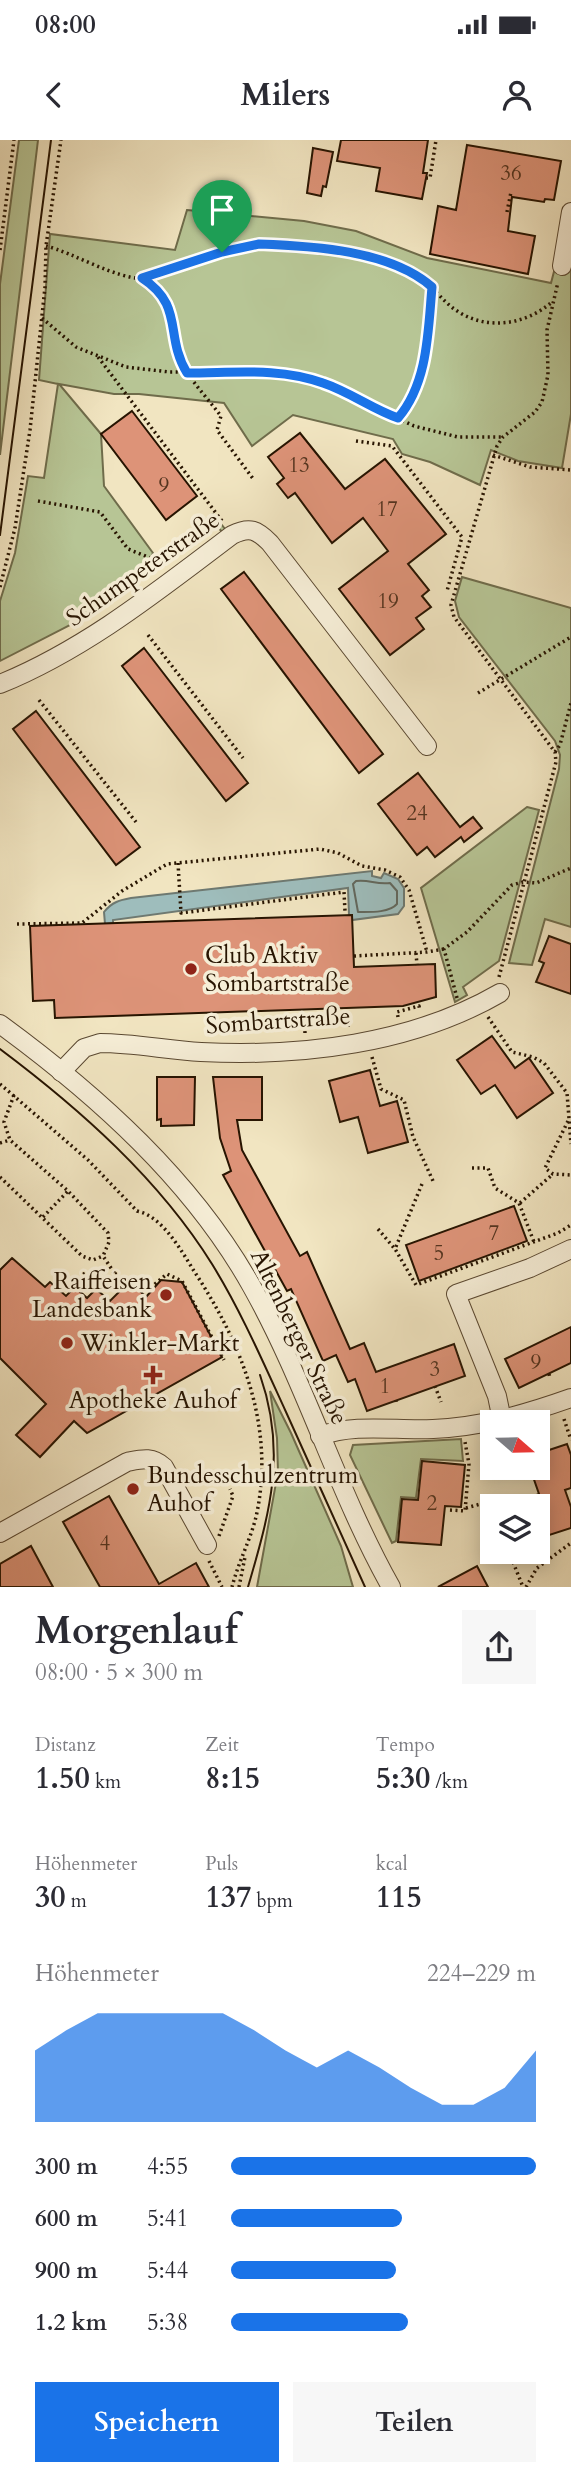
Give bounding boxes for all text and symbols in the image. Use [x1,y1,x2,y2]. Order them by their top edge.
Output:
text: 08:00 [35,7,96,42]
text: Milers [241,73,330,117]
icon: back [35,76,73,114]
icon: person [498,76,536,114]
house number: 36 [500,159,522,188]
pin [192,180,252,252]
icon: arrive [203,191,241,229]
house number: 13 [288,451,310,480]
house number: 9 [159,471,170,500]
house number: 17 [376,495,398,524]
street label: Schumpeterstraße [60,504,226,634]
house number: 19 [377,587,399,616]
house number: 24 [406,799,428,828]
place label: Club Aktiv Sombartstraße [205,939,350,1000]
marker: Club Aktiv Sombartstraße [183,961,199,977]
street label: Sombartstraße [205,999,351,1043]
house number: 7 [489,1219,500,1248]
house number: 5 [434,1239,444,1268]
street label: Altenberger Straße [242,1244,356,1430]
place label: Raiffeisen Landesbank [32,1265,152,1326]
marker: Raiffeisen Landesbank [158,1287,174,1303]
place label: Winkler-Markt [80,1327,240,1360]
marker: Winkler-Markt [59,1335,75,1351]
house number: 9 [531,1348,542,1377]
house number: 3 [430,1355,440,1384]
marker: Apotheke Auhof [145,1367,161,1383]
house number: 1 [380,1372,390,1401]
place label: Apotheke Auhof [69,1384,241,1417]
north arrow [480,1410,550,1480]
map controls [480,1410,550,1564]
place label: Bundesschulzentrum Auhof [147,1459,359,1520]
marker: Bundesschulzentrum Auhof [125,1481,141,1497]
house number: 2 [427,1489,438,1518]
button: layers [480,1494,550,1564]
house number: 4 [100,1529,111,1558]
text: Morgenlauf [35,1605,238,1657]
button: share [462,1610,536,1684]
text: 08:00 · 5 × 300 m [35,1657,203,1688]
text: Distanz [35,1732,96,1758]
text: Zeit [205,1732,239,1758]
text: Tempo [376,1732,435,1758]
text: 1.50 [35,1758,90,1799]
text: 8:15 [205,1758,260,1799]
text: 5:30 [376,1758,430,1799]
text: km [90,1769,121,1795]
text: /km [430,1769,468,1795]
text: Höhenmeter [35,1851,137,1877]
text: Puls [205,1851,238,1877]
text: kcal [376,1851,408,1877]
text: 30 [35,1877,66,1918]
text: 137 [205,1877,251,1918]
text: 115 [376,1877,422,1918]
text: m [66,1888,87,1914]
text: bpm [251,1888,293,1914]
text: Höhenmeter [35,1958,159,1989]
text: 224–229 m [427,1958,536,1989]
text: 300 m [35,2151,98,2182]
text: 4:55 [147,2151,188,2182]
text: 600 m [35,2203,98,2234]
text: 5:41 [147,2203,188,2234]
text: 900 m [35,2255,98,2286]
text: 5:44 [147,2255,188,2286]
text: 1.2 km [35,2307,107,2338]
text: 5:38 [147,2307,188,2338]
button: Speichern [35,2382,279,2462]
button: Teilen [293,2382,536,2462]

